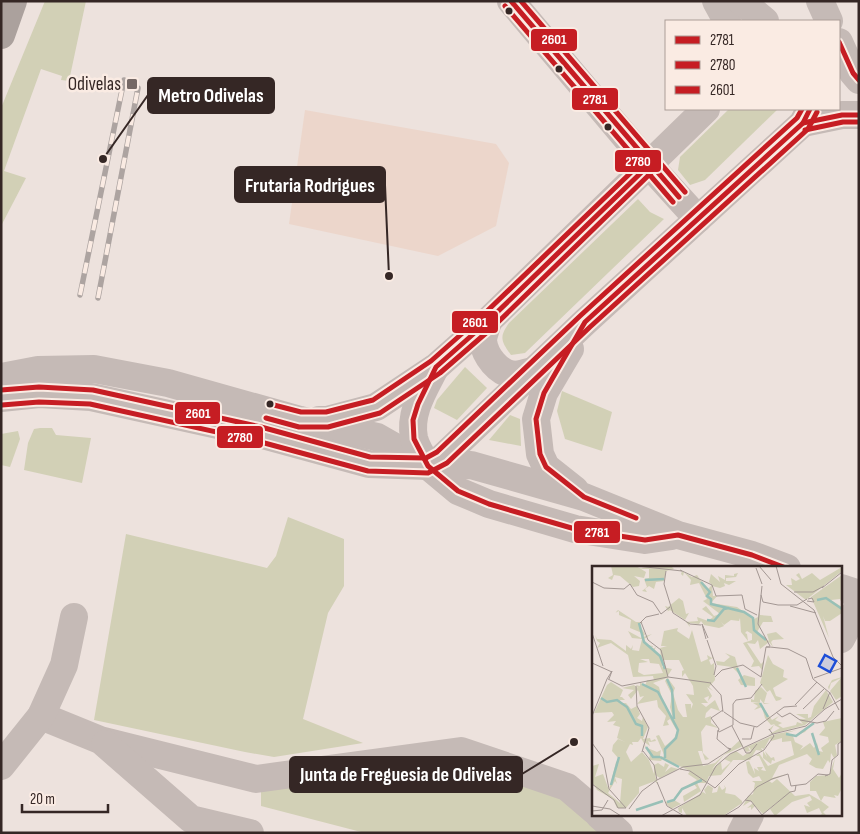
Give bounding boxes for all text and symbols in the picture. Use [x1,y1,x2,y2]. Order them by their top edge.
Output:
unlabelled marker [504,6,514,16]
legend [665,20,840,110]
line badge: 2601 [530,28,578,52]
text: 2601 [542,31,567,48]
text: 2781 [710,31,735,50]
text: 2780 [710,56,735,75]
unlabelled marker [554,64,564,74]
place label: Odivelas [68,73,121,96]
marker: Odivelas [125,77,139,91]
callout: Metro Odivelas [148,78,274,113]
text: 2601 [710,81,735,100]
text: Metro Odivelas [158,84,264,108]
line badge: 2781 [571,87,619,111]
text: 2781 [583,91,608,108]
unlabelled marker [603,122,613,132]
line badge: 2780 [614,149,662,173]
text: 2780 [625,153,651,170]
callout: Frutaria Rodrigues [235,167,385,202]
text: Frutaria Rodrigues [245,174,375,198]
line badge: 2601 [451,310,499,334]
text: 2601 [463,314,488,331]
unlabelled marker [265,399,275,409]
line badge: 2601 [174,401,221,425]
text: 2601 [186,405,211,422]
line badge: 2780 [216,425,264,449]
text: 2780 [227,429,253,446]
line badge: 2781 [573,520,621,544]
text: 2781 [585,524,610,541]
inset map [592,566,842,816]
callout: Junta de Freguesia de Odivelas [290,757,522,792]
text: Junta de Freguesia de Odivelas [299,763,512,787]
scale bar [22,782,109,814]
text: 20 m [30,790,55,809]

